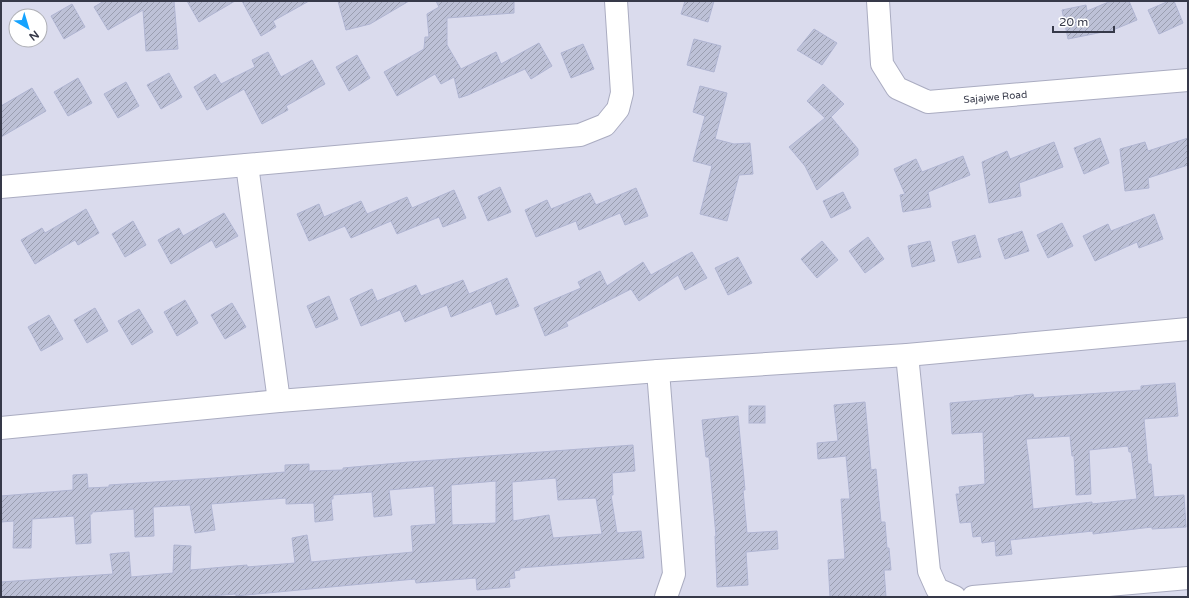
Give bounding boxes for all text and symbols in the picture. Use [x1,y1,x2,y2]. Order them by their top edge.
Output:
north arrow [8,8,48,48]
scale bar [1053,8,1114,34]
text: 20 m [1059,15,1088,29]
text: N [26,28,41,43]
street label: Sajajwe Road [963,89,1028,106]

